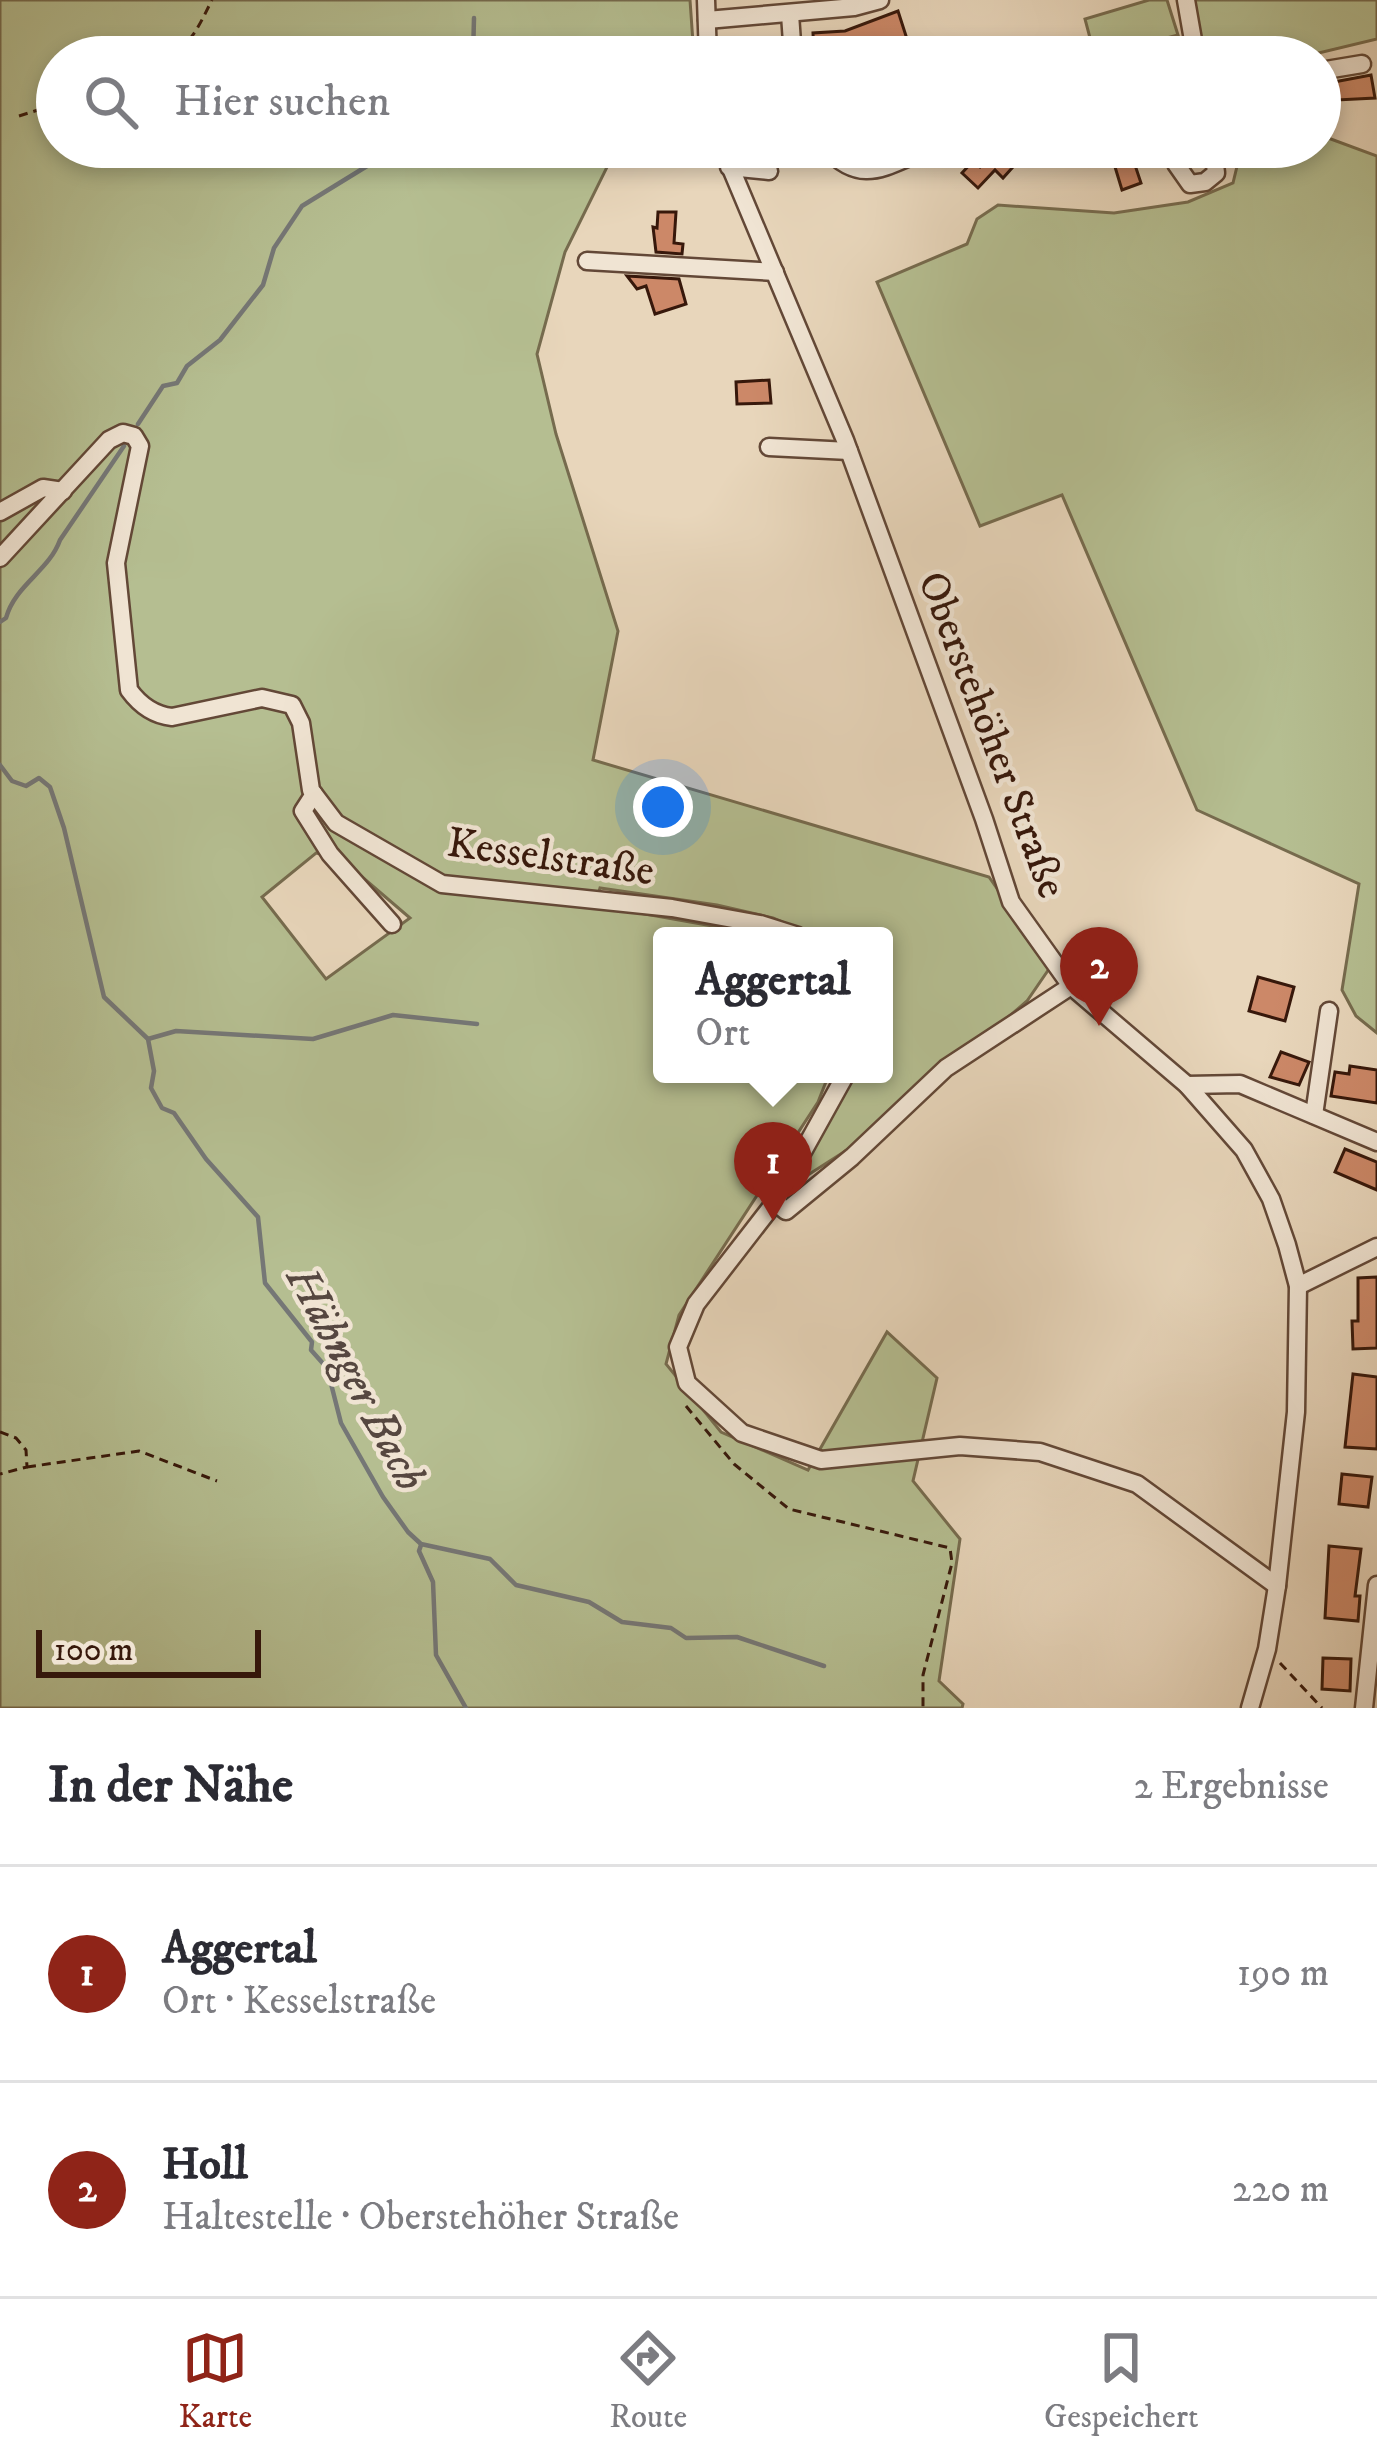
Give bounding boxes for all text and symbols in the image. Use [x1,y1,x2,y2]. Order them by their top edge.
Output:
search box [36,36,1341,168]
icon: search [78,69,144,135]
text: Hier suchen [174,74,390,130]
street label: Oberstehöher Straße [905,565,1077,905]
your location [633,777,693,837]
street label: Kesselstraße [444,818,657,898]
popup [653,927,893,1083]
pin: 2 [1060,927,1138,1026]
text: Aggertal [696,953,850,1009]
text: Ort [696,1009,750,1058]
pin: 1 [734,1122,812,1221]
water label: Hähnger Bach [272,1255,438,1501]
scale bar [36,1624,261,1677]
text: 100 m [54,1630,133,1671]
text: In der Nähe [48,1754,293,1818]
text: 2 Ergebnisse [1133,1762,1329,1811]
text: Aggertal [162,1921,317,1977]
text: 1 [80,1949,94,1998]
text: 190 m [1237,1949,1329,1998]
text: Ort · Kesselstraße [162,1977,436,2026]
text: Holl [162,2137,248,2193]
text: 2 [77,2165,97,2214]
text: 220 m [1232,2165,1329,2214]
text: Haltestelle · Oberstehöher Straße [162,2193,679,2242]
tab: Karte [178,2325,252,2438]
tab: Route [609,2325,687,2438]
tab: Gespeichert [1044,2325,1199,2438]

